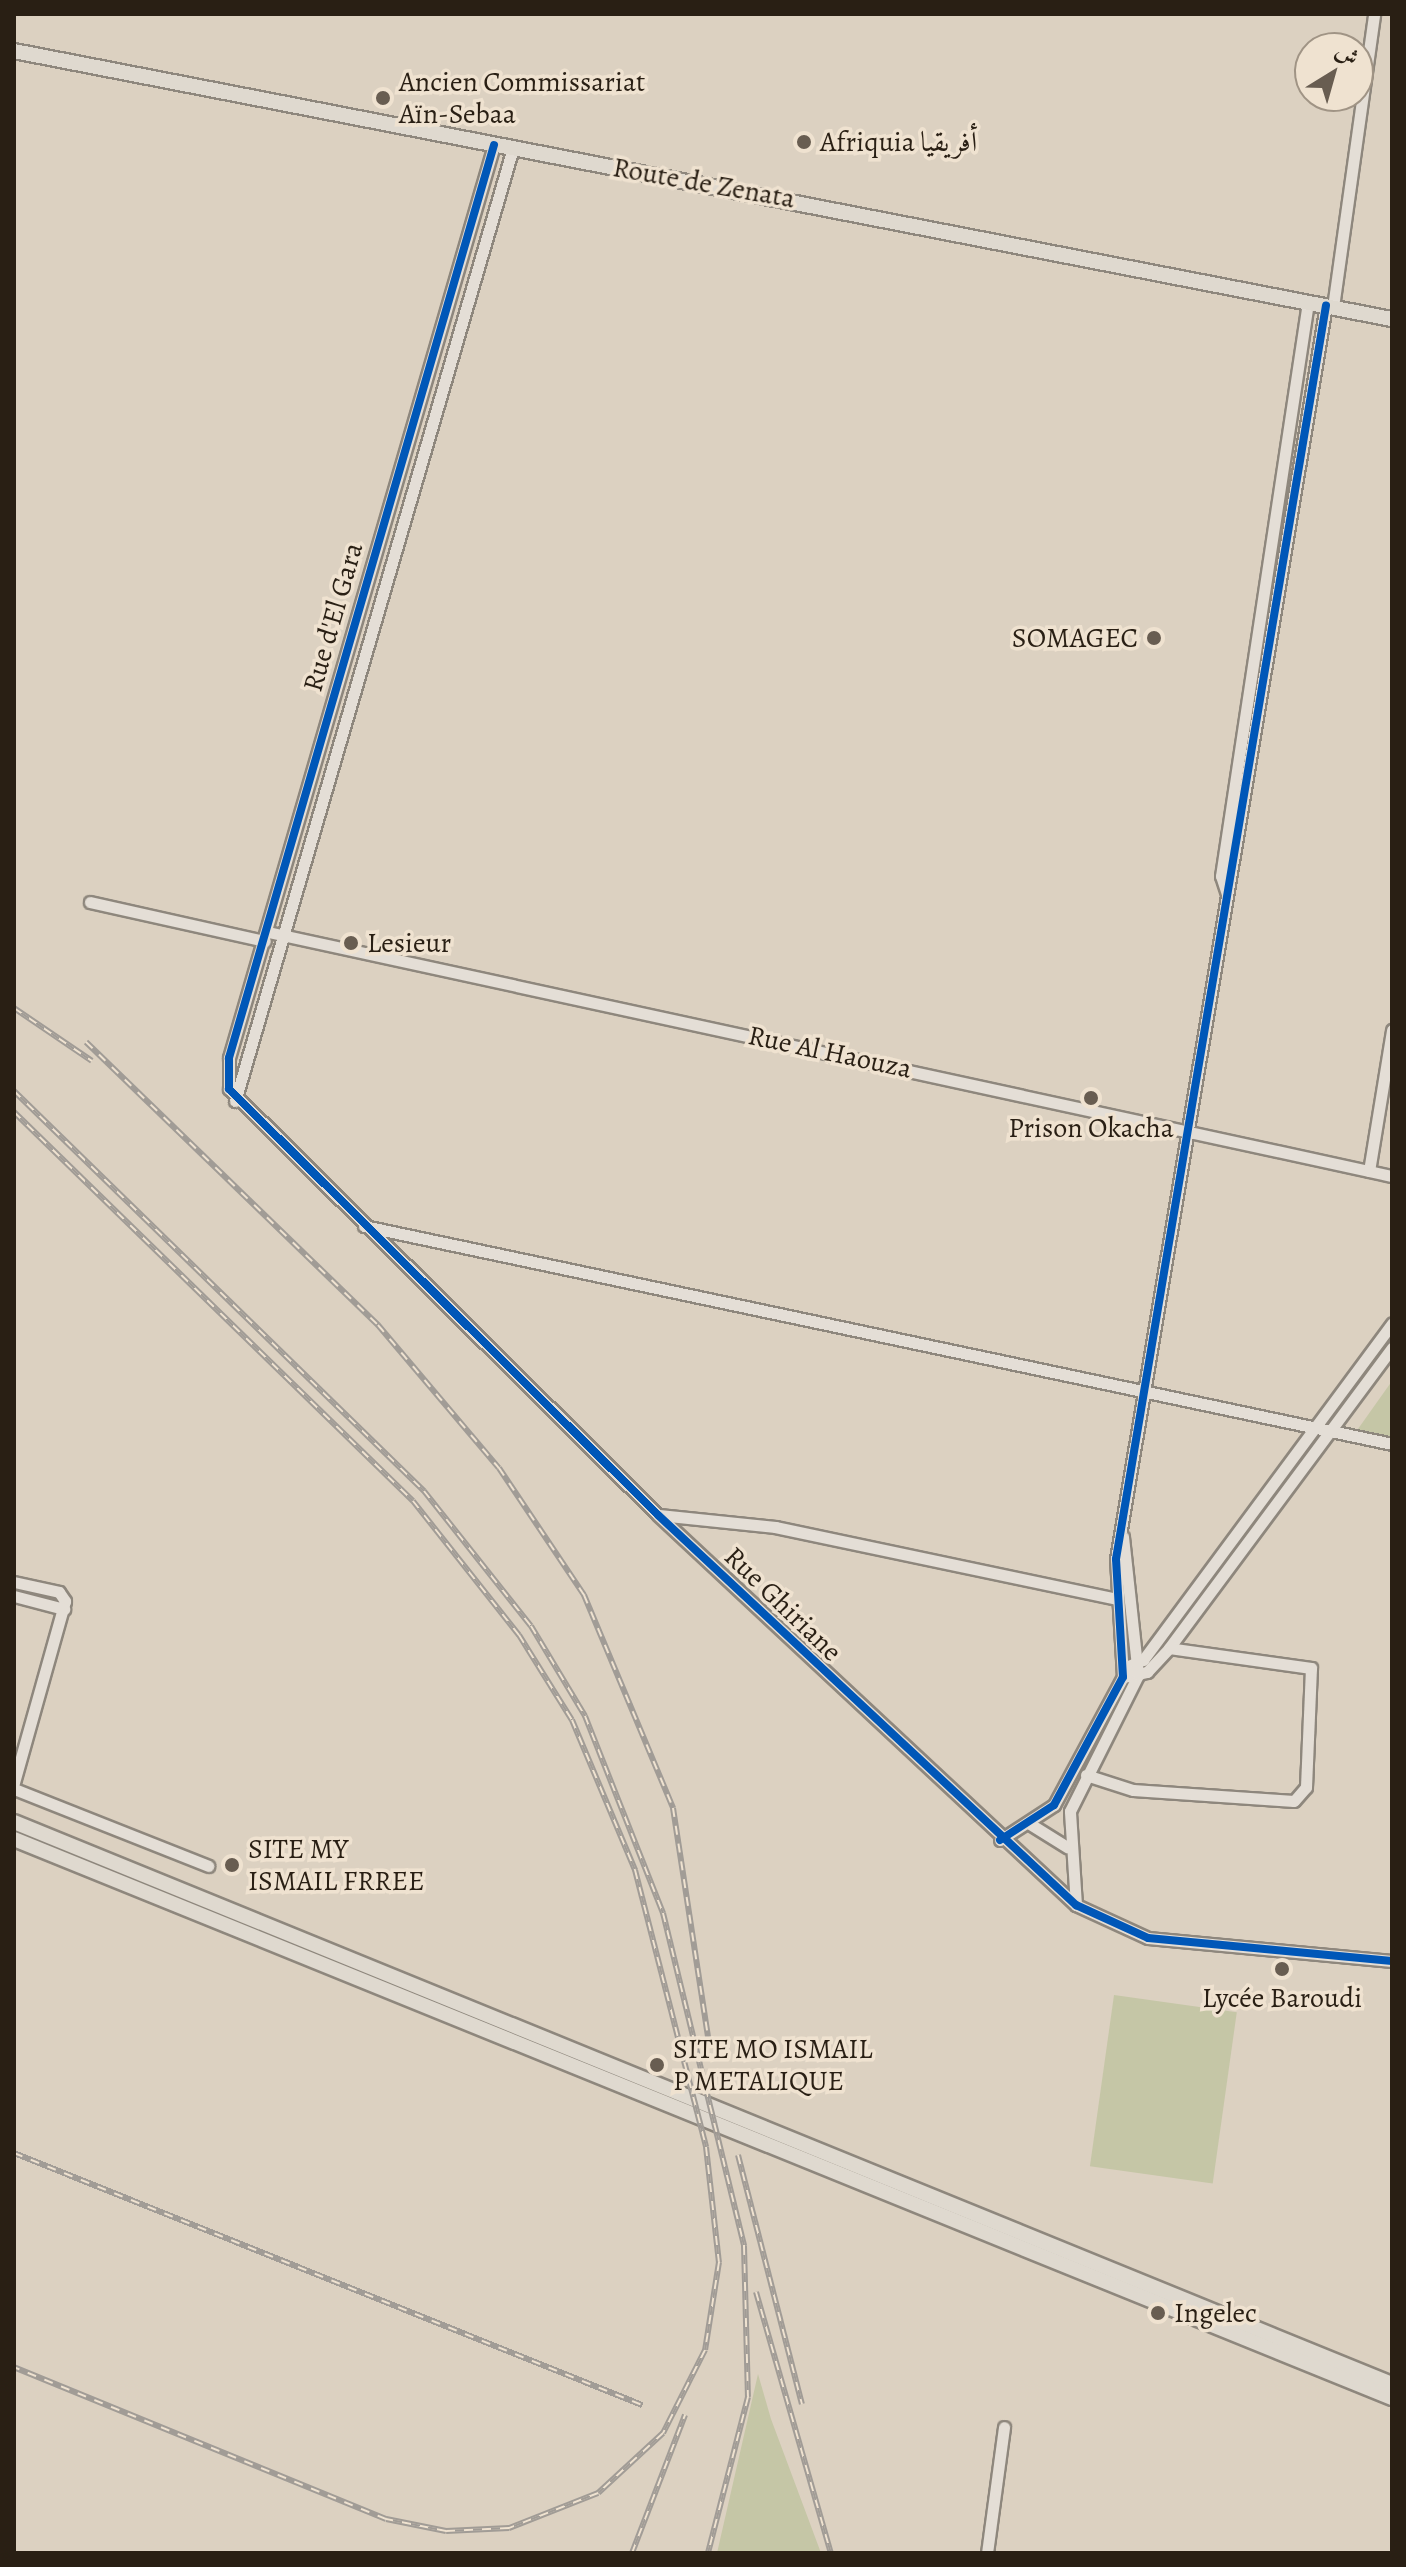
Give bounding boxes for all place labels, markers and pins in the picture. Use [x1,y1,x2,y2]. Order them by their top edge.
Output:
place label: Ancien Commissariat Aïn-Sebaa [399,65,645,131]
marker: Ancien Commissariat Aïn-Sebaa [374,89,392,107]
place label: Afriquia أفريقيا [820,125,977,159]
marker: Afriquia أفريقيا [795,133,813,151]
place label: SOMAGEC [1012,621,1138,655]
marker: SOMAGEC [1145,629,1163,647]
place label: Lesieur [367,926,451,960]
marker: Lesieur [342,934,360,952]
marker: Prison Okacha [1082,1089,1100,1107]
place label: Prison Okacha [1008,1111,1174,1145]
place label: SITE MY ISMAIL FRREE [248,1832,425,1898]
marker: SITE MY ISMAIL FRREE [223,1856,241,1874]
marker: Lycée Baroudi [1273,1960,1291,1978]
place label: Lycée Baroudi [1202,1981,1362,2015]
place label: SITE MO ISMAIL P METALIQUE [673,2032,872,2098]
marker: SITE MO ISMAIL P METALIQUE [648,2056,666,2074]
place label: Ingelec [1174,2296,1257,2330]
marker: Ingelec [1149,2304,1167,2322]

